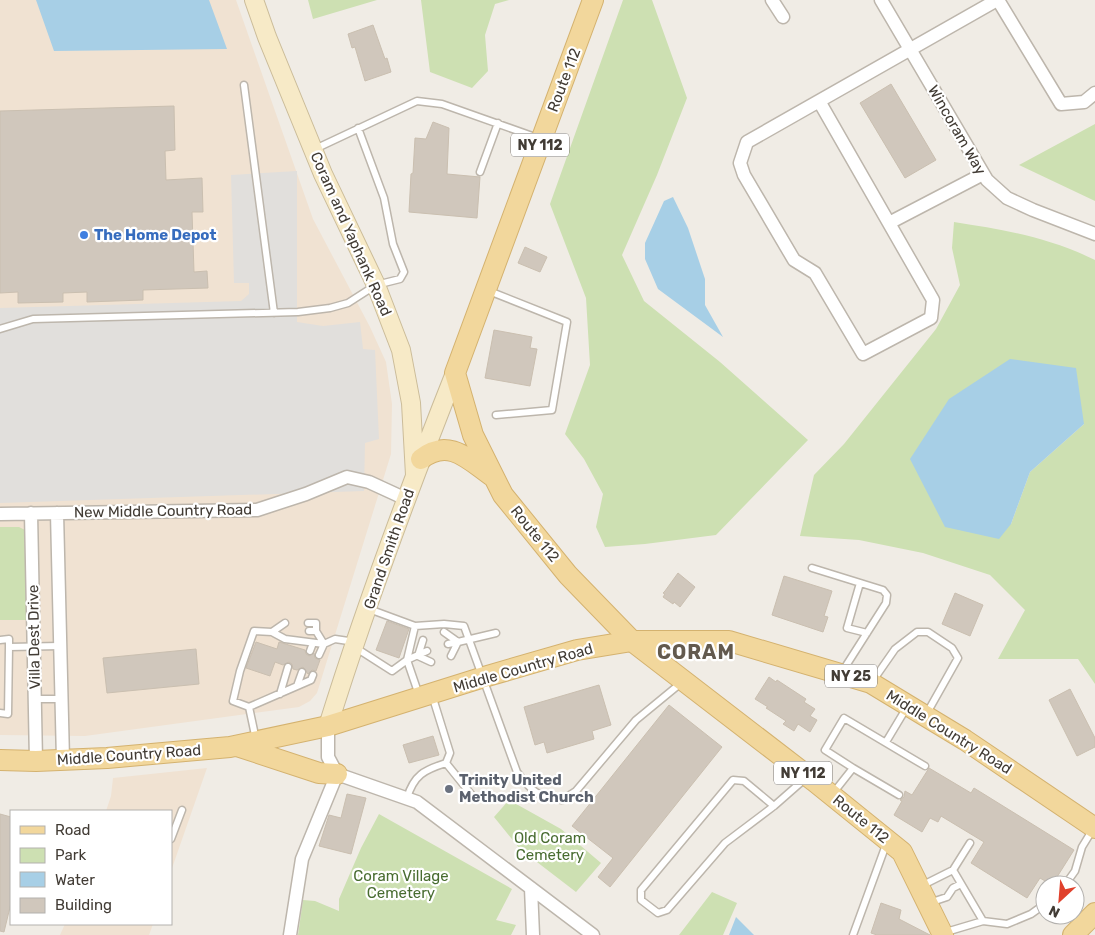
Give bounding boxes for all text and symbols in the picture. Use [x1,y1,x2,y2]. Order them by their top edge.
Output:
street label: Route 112 [544,45,584,114]
street label: Wincoram Way [924,82,990,178]
road number: NY 112 [511,134,569,156]
street label: Coram and Yaphank Road [307,149,395,319]
place label: The Home Depot [94,226,217,244]
marker: The Home Depot [78,229,90,241]
street label: Grand Smith Road [360,486,418,612]
street label: New Middle Country Road [74,500,252,522]
street label: Route 112 [507,502,563,566]
street label: Villa Dest Drive [24,585,44,689]
street label: Middle Country Road [451,639,595,697]
district label: CORAM [657,640,735,664]
road number: NY 25 [825,664,877,688]
street label: Middle Country Road [883,686,1015,778]
street label: Middle Country Road [56,741,202,769]
road number: NY 112 [774,761,832,784]
place label: Trinity United Methodist Church [459,771,594,806]
marker: Trinity United Methodist Church [443,783,455,795]
street label: Route 112 [829,791,893,847]
legend [10,810,172,925]
text: Road [55,821,91,839]
park label: Old Coram Cemetery [514,829,586,864]
text: Park [55,846,86,864]
park label: Coram Village Cemetery [353,867,449,902]
text: Water [55,871,95,889]
north arrow [1035,875,1085,925]
text: Building [55,896,112,914]
text: N [1046,901,1063,921]

